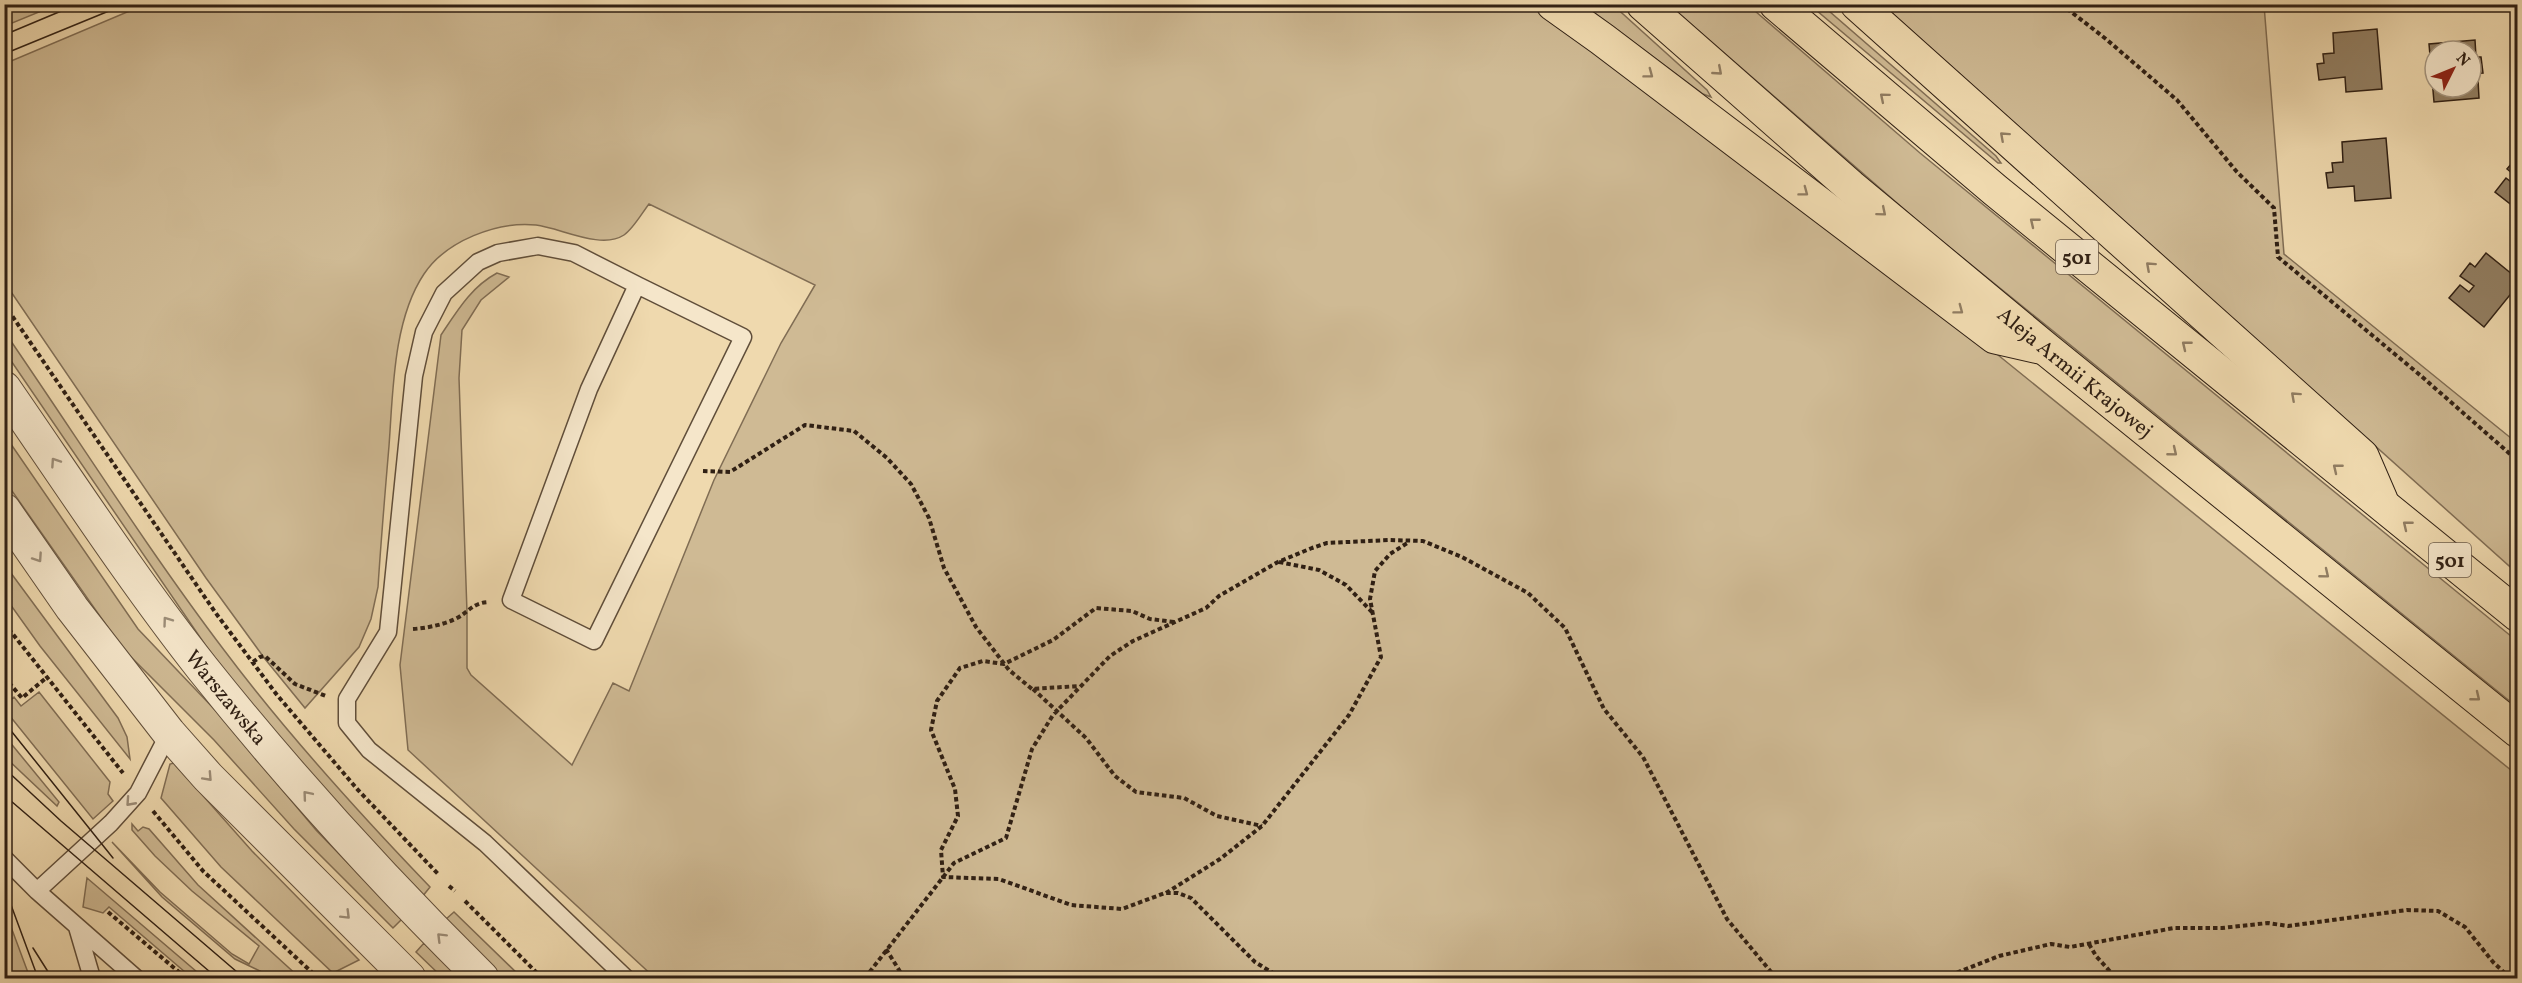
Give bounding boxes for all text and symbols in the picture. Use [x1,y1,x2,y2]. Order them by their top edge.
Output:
north arrow [2423,39,2483,99]
text: N [2450,48,2475,72]
one-way arrow [1711,64,1722,75]
one-way arrow [1642,67,1653,78]
one-way arrow [1880,94,1891,105]
one-way arrow [2001,132,2011,143]
one-way arrow [1797,185,1808,196]
one-way arrow [1875,205,1886,216]
one-way arrow [2030,218,2041,229]
road number: 501 [2056,240,2098,274]
one-way arrow [2146,262,2157,273]
street label: Aleja Armii Krajowej [1990,301,2158,446]
one-way arrow [1953,303,1964,314]
one-way arrow [2182,341,2193,352]
one-way arrow [2291,392,2302,403]
one-way arrow [2166,444,2177,455]
one-way arrow [51,457,62,468]
one-way arrow [2333,464,2344,475]
one-way arrow [2403,521,2414,532]
road number: 501 [2429,543,2471,577]
one-way arrow [31,551,42,562]
one-way arrow [2318,567,2329,578]
one-way arrow [164,616,175,627]
street label: Warszawska [177,644,273,752]
one-way arrow [2469,690,2480,701]
one-way arrow [201,770,212,780]
one-way arrow [303,791,314,802]
one-way arrow [126,795,137,806]
one-way arrow [338,907,349,918]
one-way arrow [437,934,448,945]

